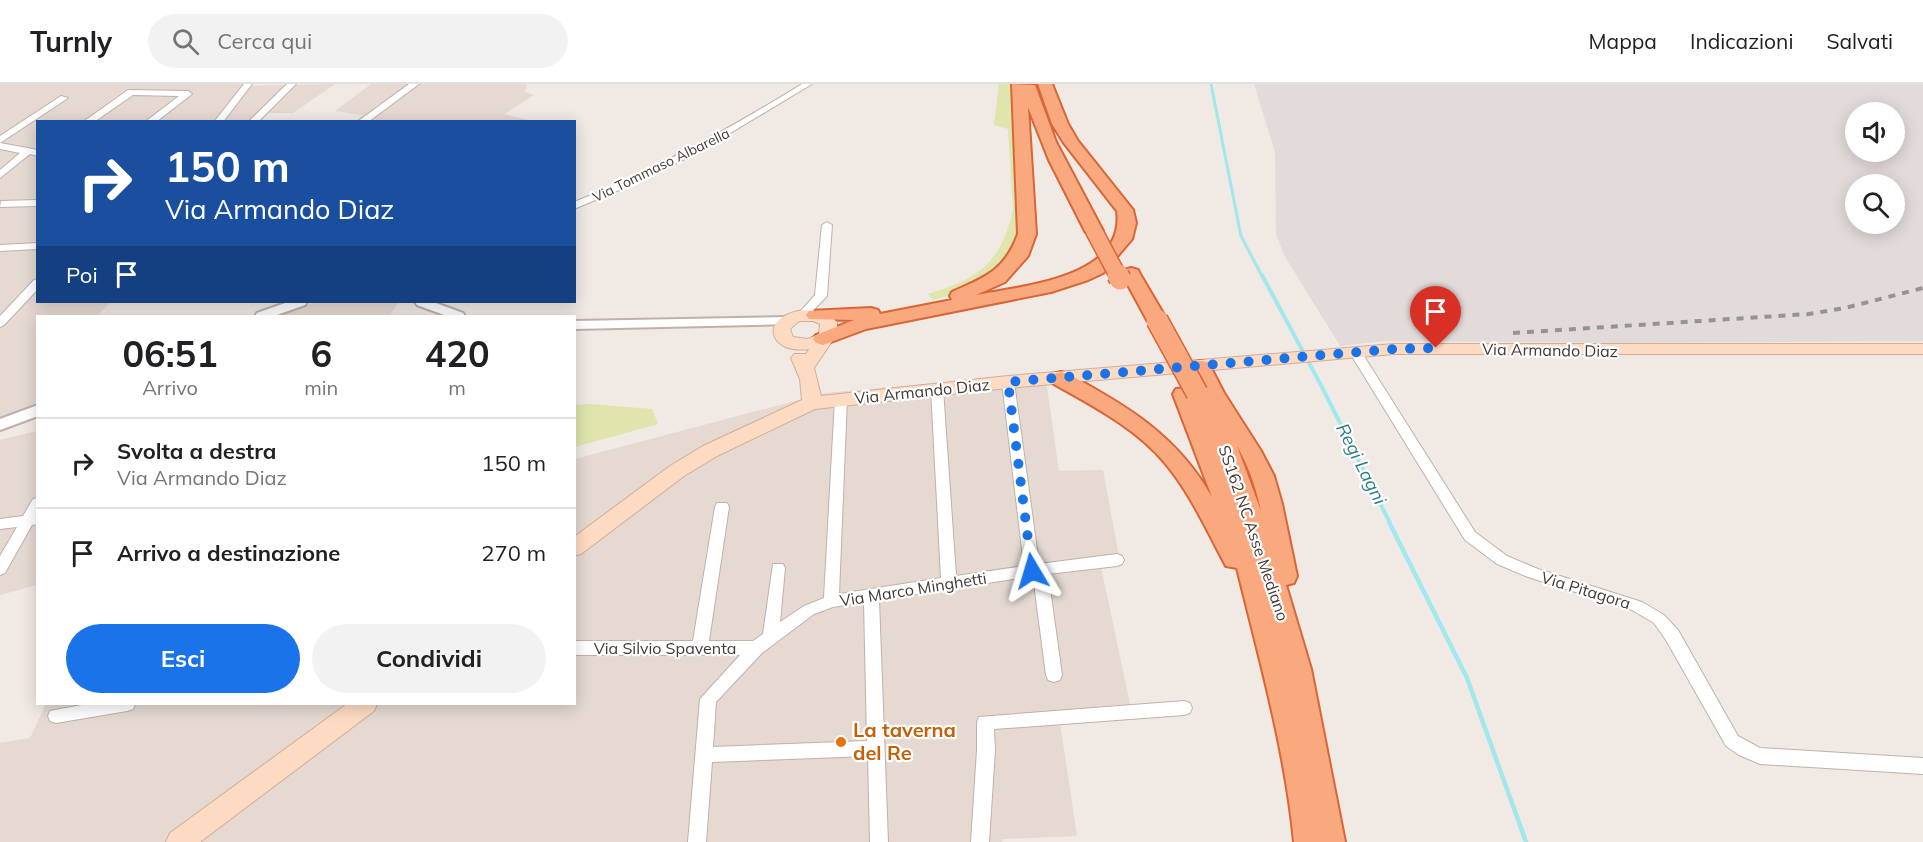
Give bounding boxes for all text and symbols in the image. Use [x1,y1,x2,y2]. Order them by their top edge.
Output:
search box [148,14,568,68]
text: Turnly [30,24,112,59]
icon: search [169,25,202,58]
text: Cerca qui [217,27,312,55]
text: Mappa [1589,28,1657,54]
text: Indicazioni [1690,28,1793,54]
text: Salvati [1826,28,1893,54]
map controls [1845,102,1905,234]
button: sound [1845,102,1905,162]
street label: Via Tommaso Albarella [590,124,732,206]
text: 150 m [165,140,290,193]
icon: right [66,144,144,222]
button: search [1845,174,1905,234]
text: Via Armando Diaz [165,192,394,226]
icon: arrive [110,258,143,291]
text: Poi [66,261,98,289]
pin [1410,286,1461,348]
icon: arrive [1419,295,1452,328]
text: 06:51 [122,331,218,376]
text: 6 [310,331,332,376]
text: 420 [425,331,490,376]
street label: Via Armando Diaz [1482,339,1618,361]
street label: Via Armando Diaz [853,374,991,408]
text: Arrivo [142,375,198,400]
text: min [304,375,338,400]
text: m [448,375,466,400]
water label: Regi Lagni [1331,419,1392,509]
text: Svolta a destra [117,437,276,465]
street label: SS162 NC Asse Mediano [1215,443,1293,623]
icon: right [66,447,99,480]
text: 150 m [481,449,546,477]
text: Via Armando Diaz [117,465,287,490]
icon: arrive [66,537,99,570]
text: Arrivo a destinazione [117,539,340,567]
text: 270 m [481,539,546,567]
position arrow [1000,539,1064,603]
street label: Via Pitagora [1539,567,1633,613]
street label: Via Marco Minghetti [838,568,988,610]
button: Esci [66,624,300,693]
button: Condividi [312,624,546,693]
street label: Via Silvio Spaventa [594,638,736,658]
place label: La taverna del Re [853,717,956,765]
marker: La taverna del Re [834,735,848,749]

